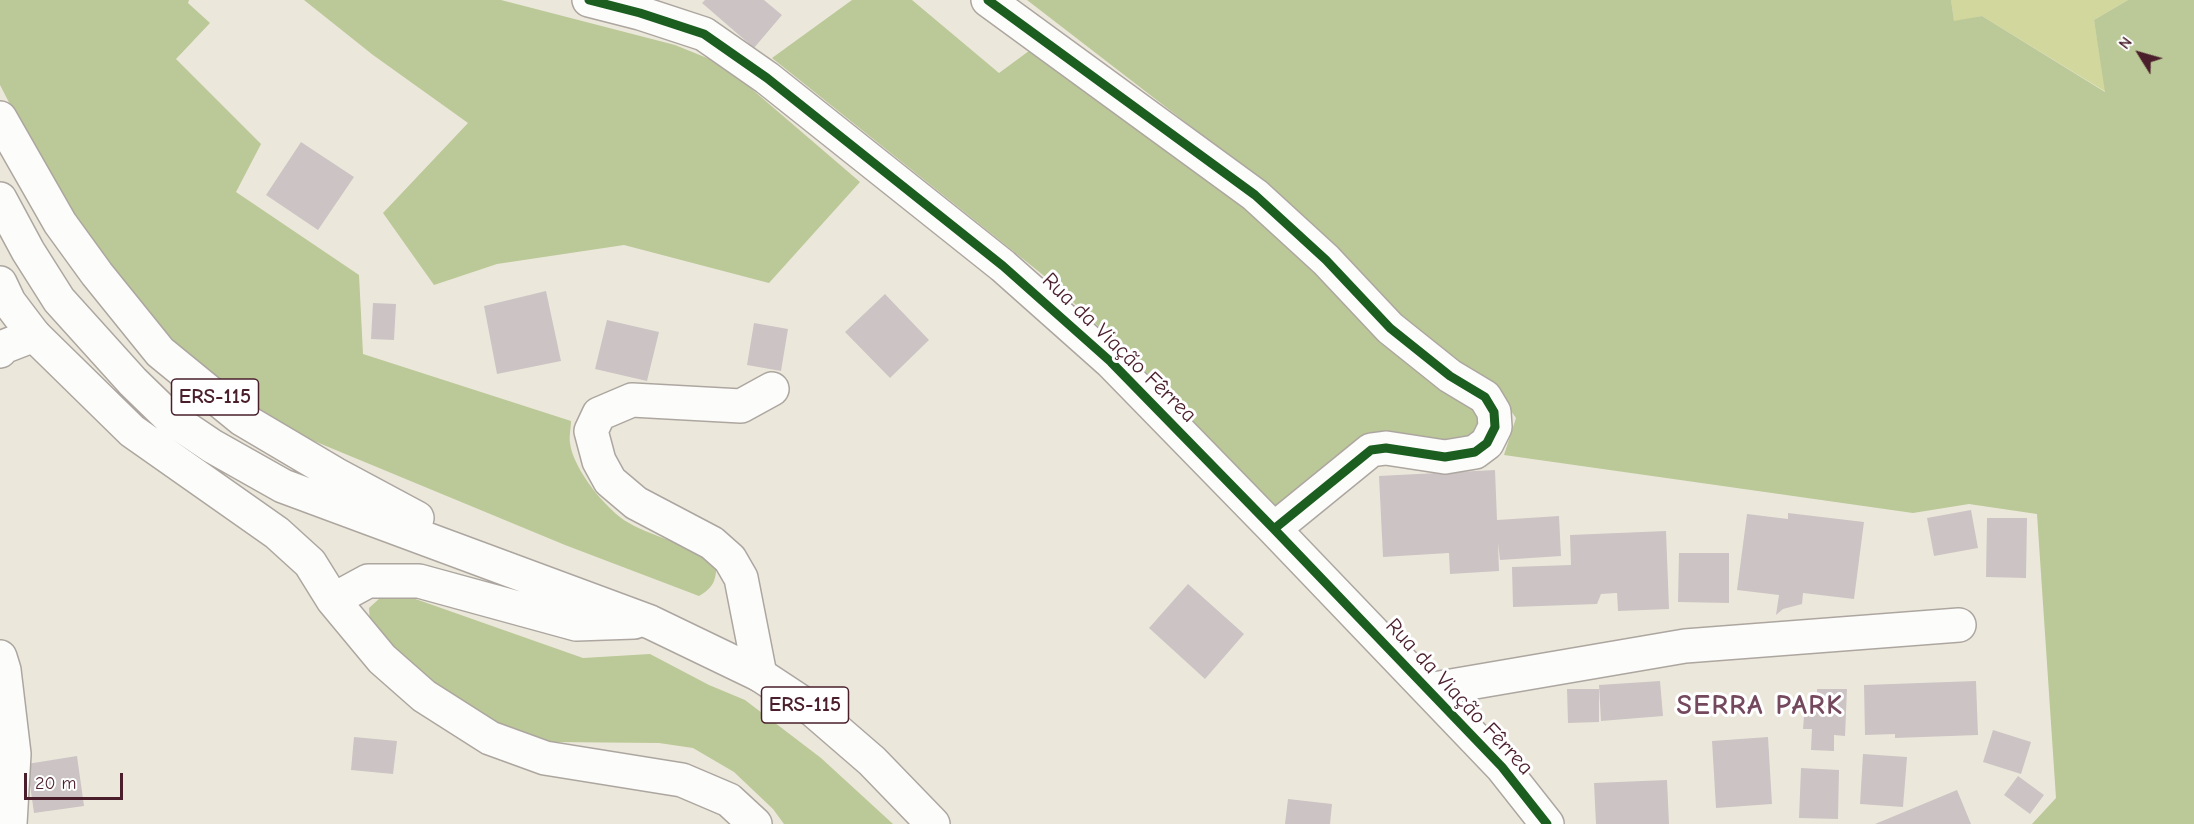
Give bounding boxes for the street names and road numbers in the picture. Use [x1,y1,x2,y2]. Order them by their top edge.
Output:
street label: Rua da Viação Fêrrea [1036,268,1202,428]
road number: ERS-115 [172,379,258,415]
street label: Rua da Viação Fêrrea [1380,613,1538,781]
road number: ERS-115 [762,687,848,723]

